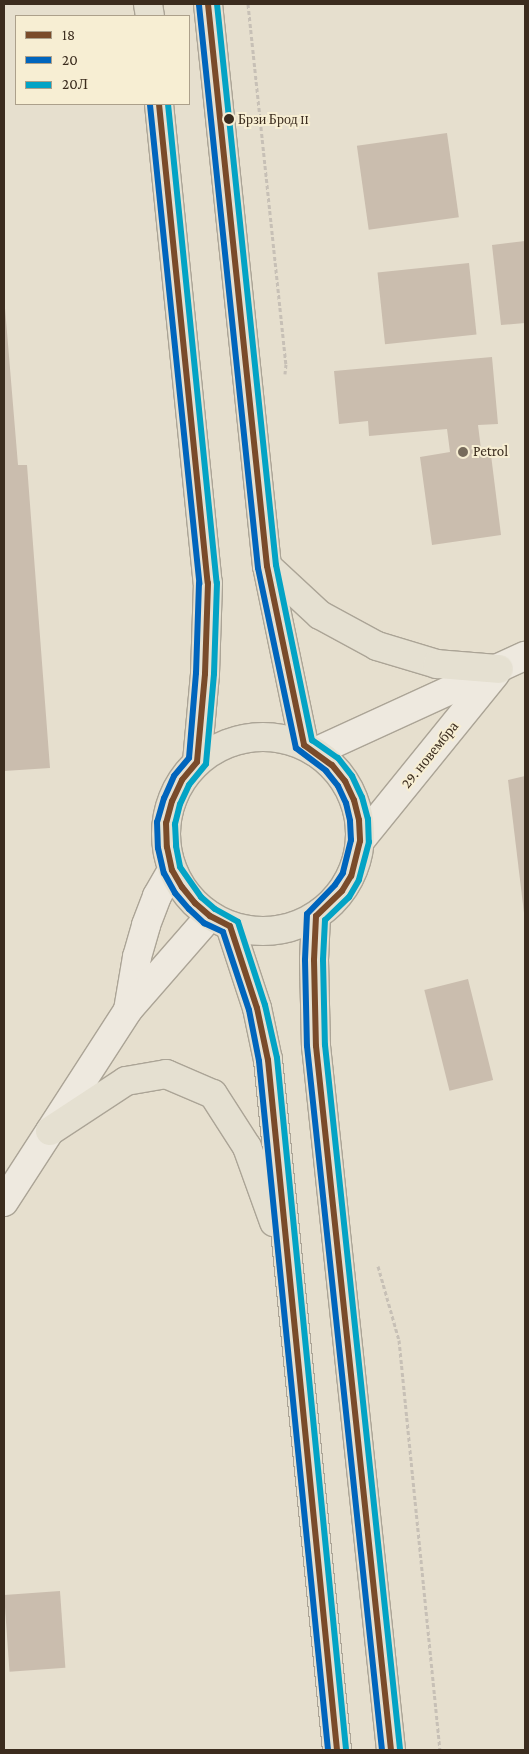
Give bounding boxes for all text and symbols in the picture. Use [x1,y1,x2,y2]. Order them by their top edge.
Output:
legend [15,15,190,105]
text: 18 [62,27,75,43]
text: 20 [62,52,78,68]
text: 20Л [62,76,88,92]
place label: Брзи Брод II [238,111,309,127]
marker: Брзи Брод II [224,114,234,124]
place label: Petrol [473,443,508,461]
marker: Petrol [457,446,469,458]
street label: 29. новембра [397,718,463,792]

